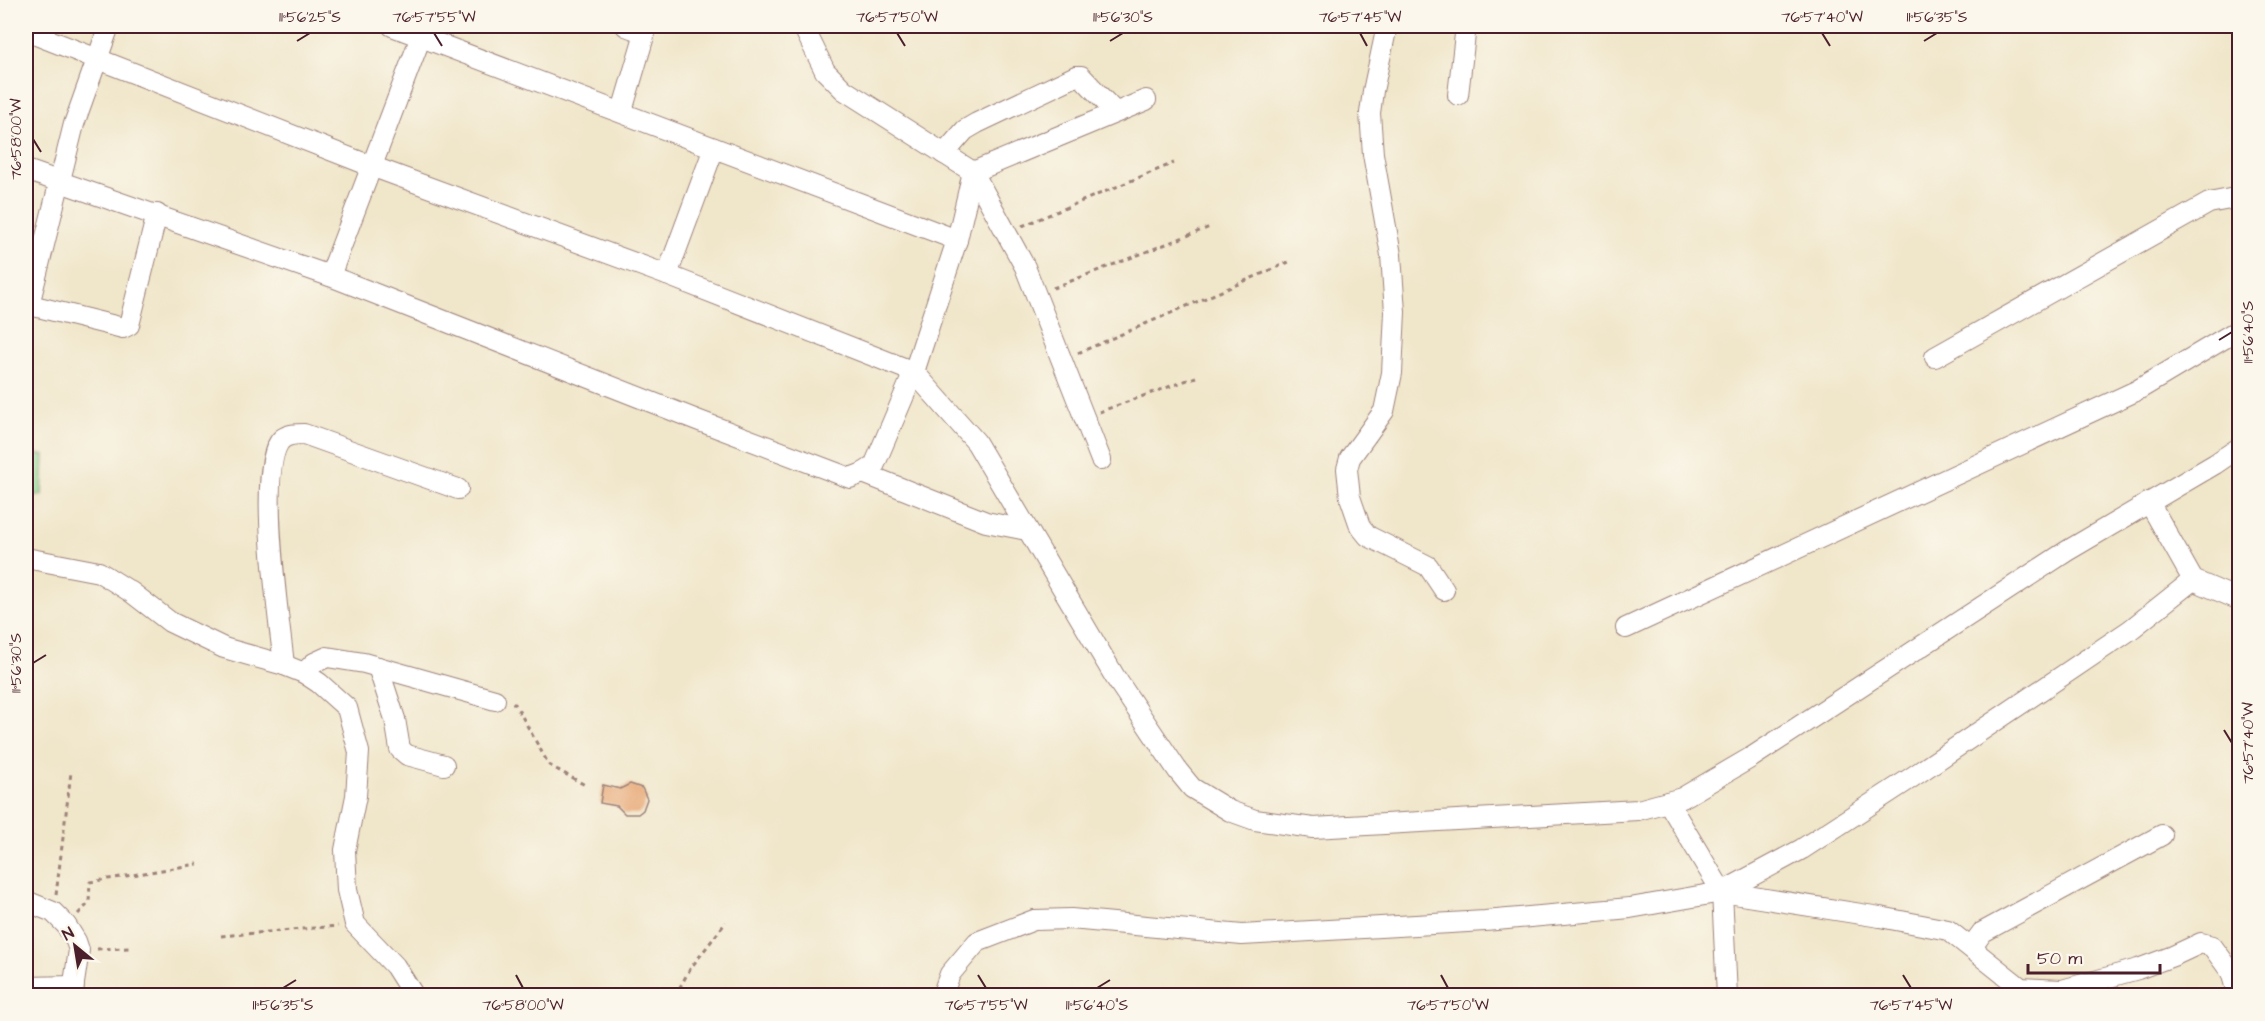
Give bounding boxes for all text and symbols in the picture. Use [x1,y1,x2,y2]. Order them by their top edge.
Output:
text: 11°56'25"S [279,7,341,28]
text: 76°57'55"W [392,7,476,28]
text: 76°57'50"W [856,7,938,28]
text: 11°56'30"S [1093,7,1153,28]
text: 76°57'45"W [1319,7,1401,28]
text: 76°57'40"W [1781,7,1863,28]
text: 11°56'35"S [1906,7,1968,28]
text: 76°58'00"W [6,98,27,180]
text: 11°56'40"S [2238,300,2259,363]
text: 11°56'30"S [6,633,27,693]
text: 76°57'40"W [2238,702,2259,784]
north arrow [45,916,105,976]
text: N [58,922,78,946]
scale bar [2028,937,2160,975]
text: 50 m [2037,946,2082,971]
text: 11°56'35"S [252,995,314,1016]
text: 76°58'00"W [482,995,564,1016]
text: 76°57'55"W [944,995,1028,1016]
text: 11°56'40"S [1066,995,1129,1016]
text: 76°57'50"W [1407,995,1489,1016]
text: 76°57'45"W [1870,995,1952,1016]

